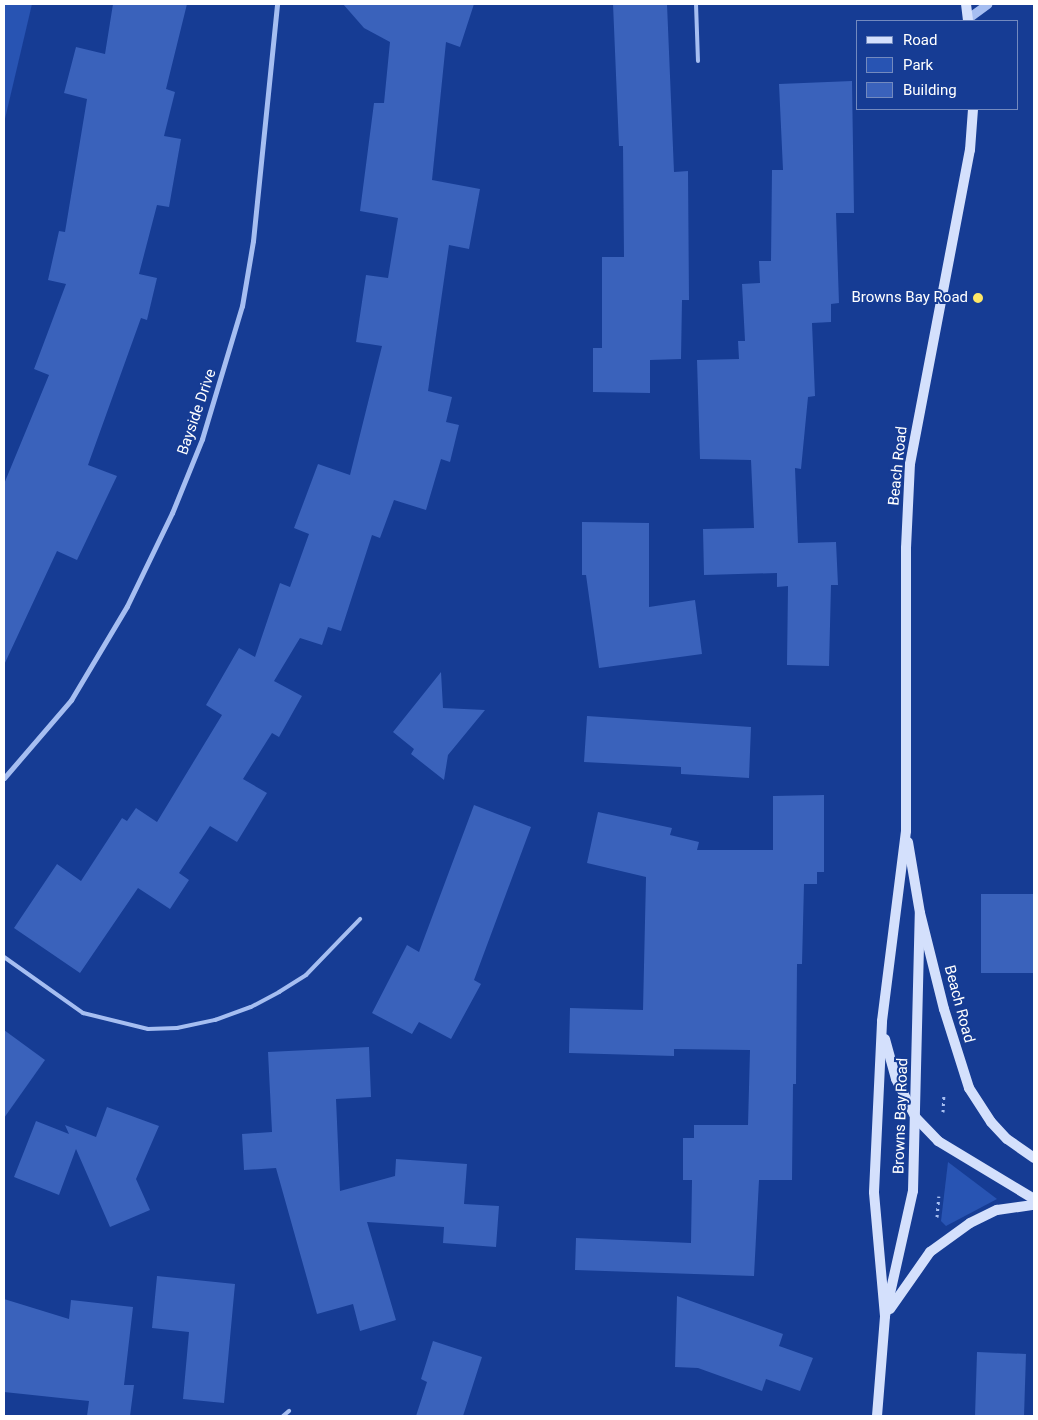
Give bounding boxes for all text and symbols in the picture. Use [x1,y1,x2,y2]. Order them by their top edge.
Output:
legend [856,20,1018,110]
text: Road [903,31,937,49]
text: Park [903,56,933,74]
text: Building [903,81,957,99]
place label: Browns Bay Road [852,289,968,307]
marker: Browns Bay Road [972,292,984,304]
street label: Bayside Drive [174,367,220,457]
street label: Beach Road [885,425,911,507]
street label: Beach Road [940,963,978,1045]
street label: Browns Bay Road [890,1057,912,1175]

